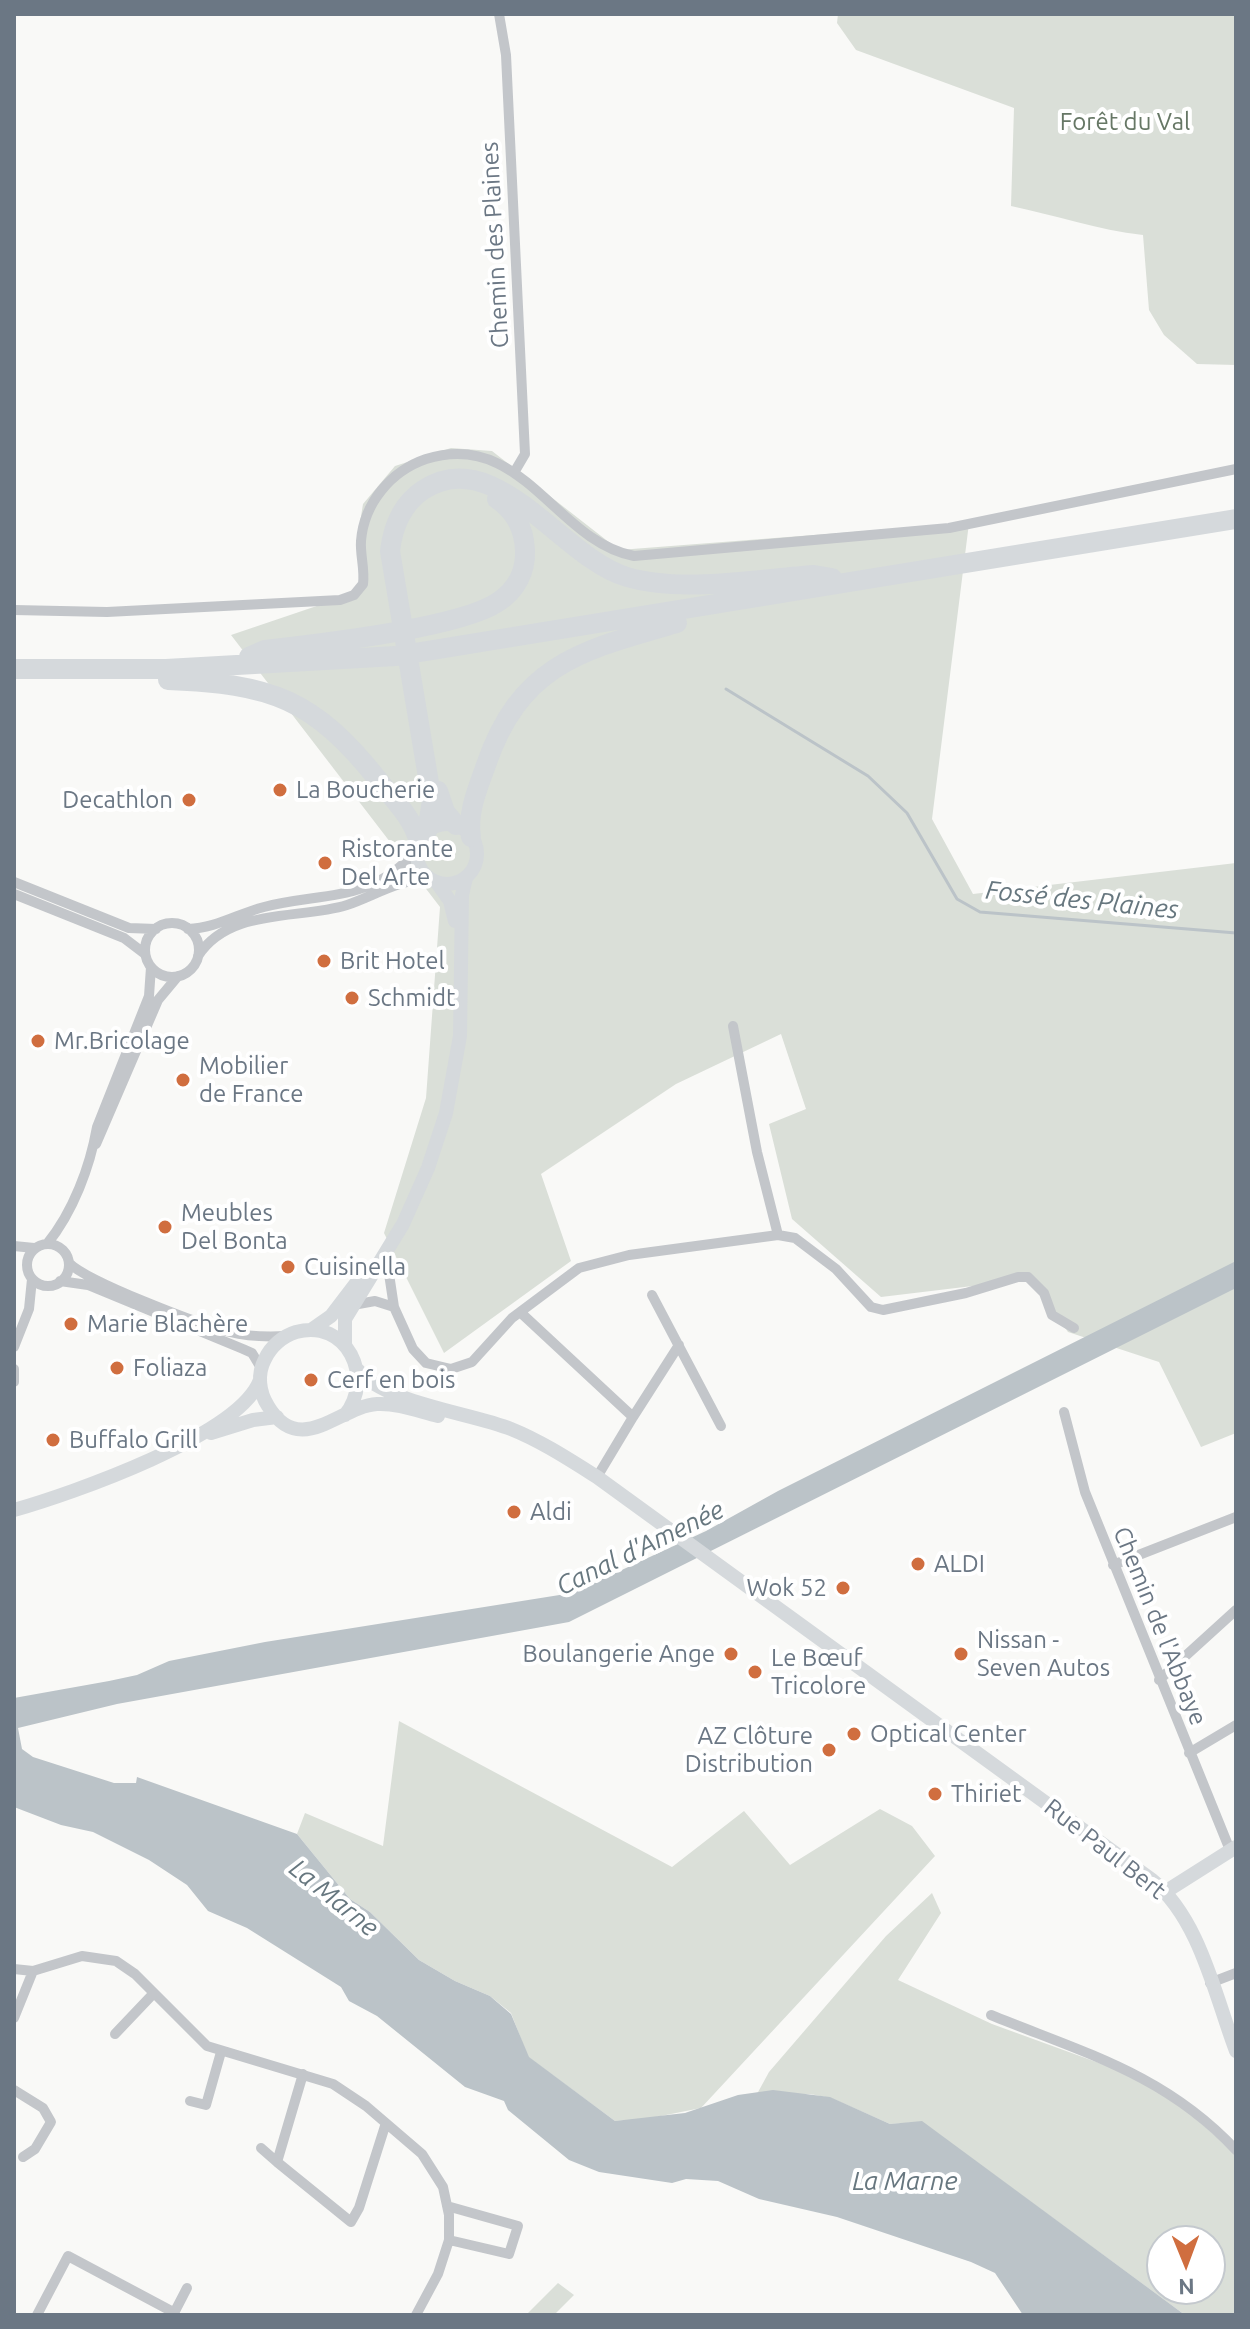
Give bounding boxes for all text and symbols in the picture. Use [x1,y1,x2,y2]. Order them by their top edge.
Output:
park label: Forêt du Val [1060,108,1190,136]
street label: Chemin des Plaines [475,141,515,349]
place label: La Boucherie [296,776,435,804]
marker: La Boucherie [271,781,289,799]
place label: Decathlon [62,786,173,814]
marker: Decathlon [180,791,198,809]
place label: Ristorante Del Arte [341,835,453,891]
marker: Ristorante Del Arte [316,854,334,872]
water label: Fossé des Plaines [984,874,1180,926]
place label: Brit Hotel [340,947,445,975]
marker: Brit Hotel [315,952,333,970]
place label: Schmidt [368,984,455,1012]
marker: Schmidt [343,989,361,1007]
place label: Mr.Bricolage [54,1027,190,1055]
marker: Mr.Bricolage [29,1032,47,1050]
place label: Mobilier de France [199,1052,303,1108]
marker: Mobilier de France [174,1071,192,1089]
place label: Meubles Del Bonta [181,1199,288,1255]
marker: Meubles Del Bonta [156,1218,174,1236]
place label: Cuisinella [304,1253,406,1281]
marker: Cuisinella [279,1258,297,1276]
place label: Marie Blachère [87,1310,248,1338]
marker: Marie Blachère [62,1315,80,1333]
place label: Foliaza [133,1354,207,1382]
marker: Foliaza [108,1359,126,1377]
place label: Cerf en bois [327,1366,455,1394]
marker: Cerf en bois [302,1371,320,1389]
place label: Buffalo Grill [69,1426,198,1454]
marker: Buffalo Grill [44,1431,62,1449]
water label: Canal d'Amenée [551,1494,729,1602]
place label: Aldi [530,1498,572,1526]
marker: Aldi [505,1503,523,1521]
street label: Chemin de l'Abbaye [1107,1523,1213,1729]
place label: ALDI [934,1550,985,1578]
marker: ALDI [909,1555,927,1573]
place label: Wok 52 [746,1574,827,1602]
marker: Wok 52 [834,1579,852,1597]
place label: Nissan - Seven Autos [977,1626,1110,1682]
place label: Boulangerie Ange [523,1640,715,1668]
place label: Le Bœuf Tricolore [771,1644,866,1700]
marker: Boulangerie Ange [722,1645,740,1663]
marker: Nissan - Seven Autos [952,1645,970,1663]
marker: Le Bœuf Tricolore [746,1663,764,1681]
place label: Optical Center [870,1720,1027,1748]
place label: AZ Clôture Distribution [685,1722,813,1778]
marker: Optical Center [845,1725,863,1743]
marker: AZ Clôture Distribution [820,1741,838,1759]
place label: Thiriet [951,1780,1021,1808]
marker: Thiriet [926,1785,944,1803]
street label: Rue Paul Bert [1038,1793,1172,1905]
water label: La Marne [283,1853,385,1943]
water label: La Marne [852,2165,958,2197]
north arrow [1146,2225,1226,2305]
text: N [1178,2275,1195,2300]

